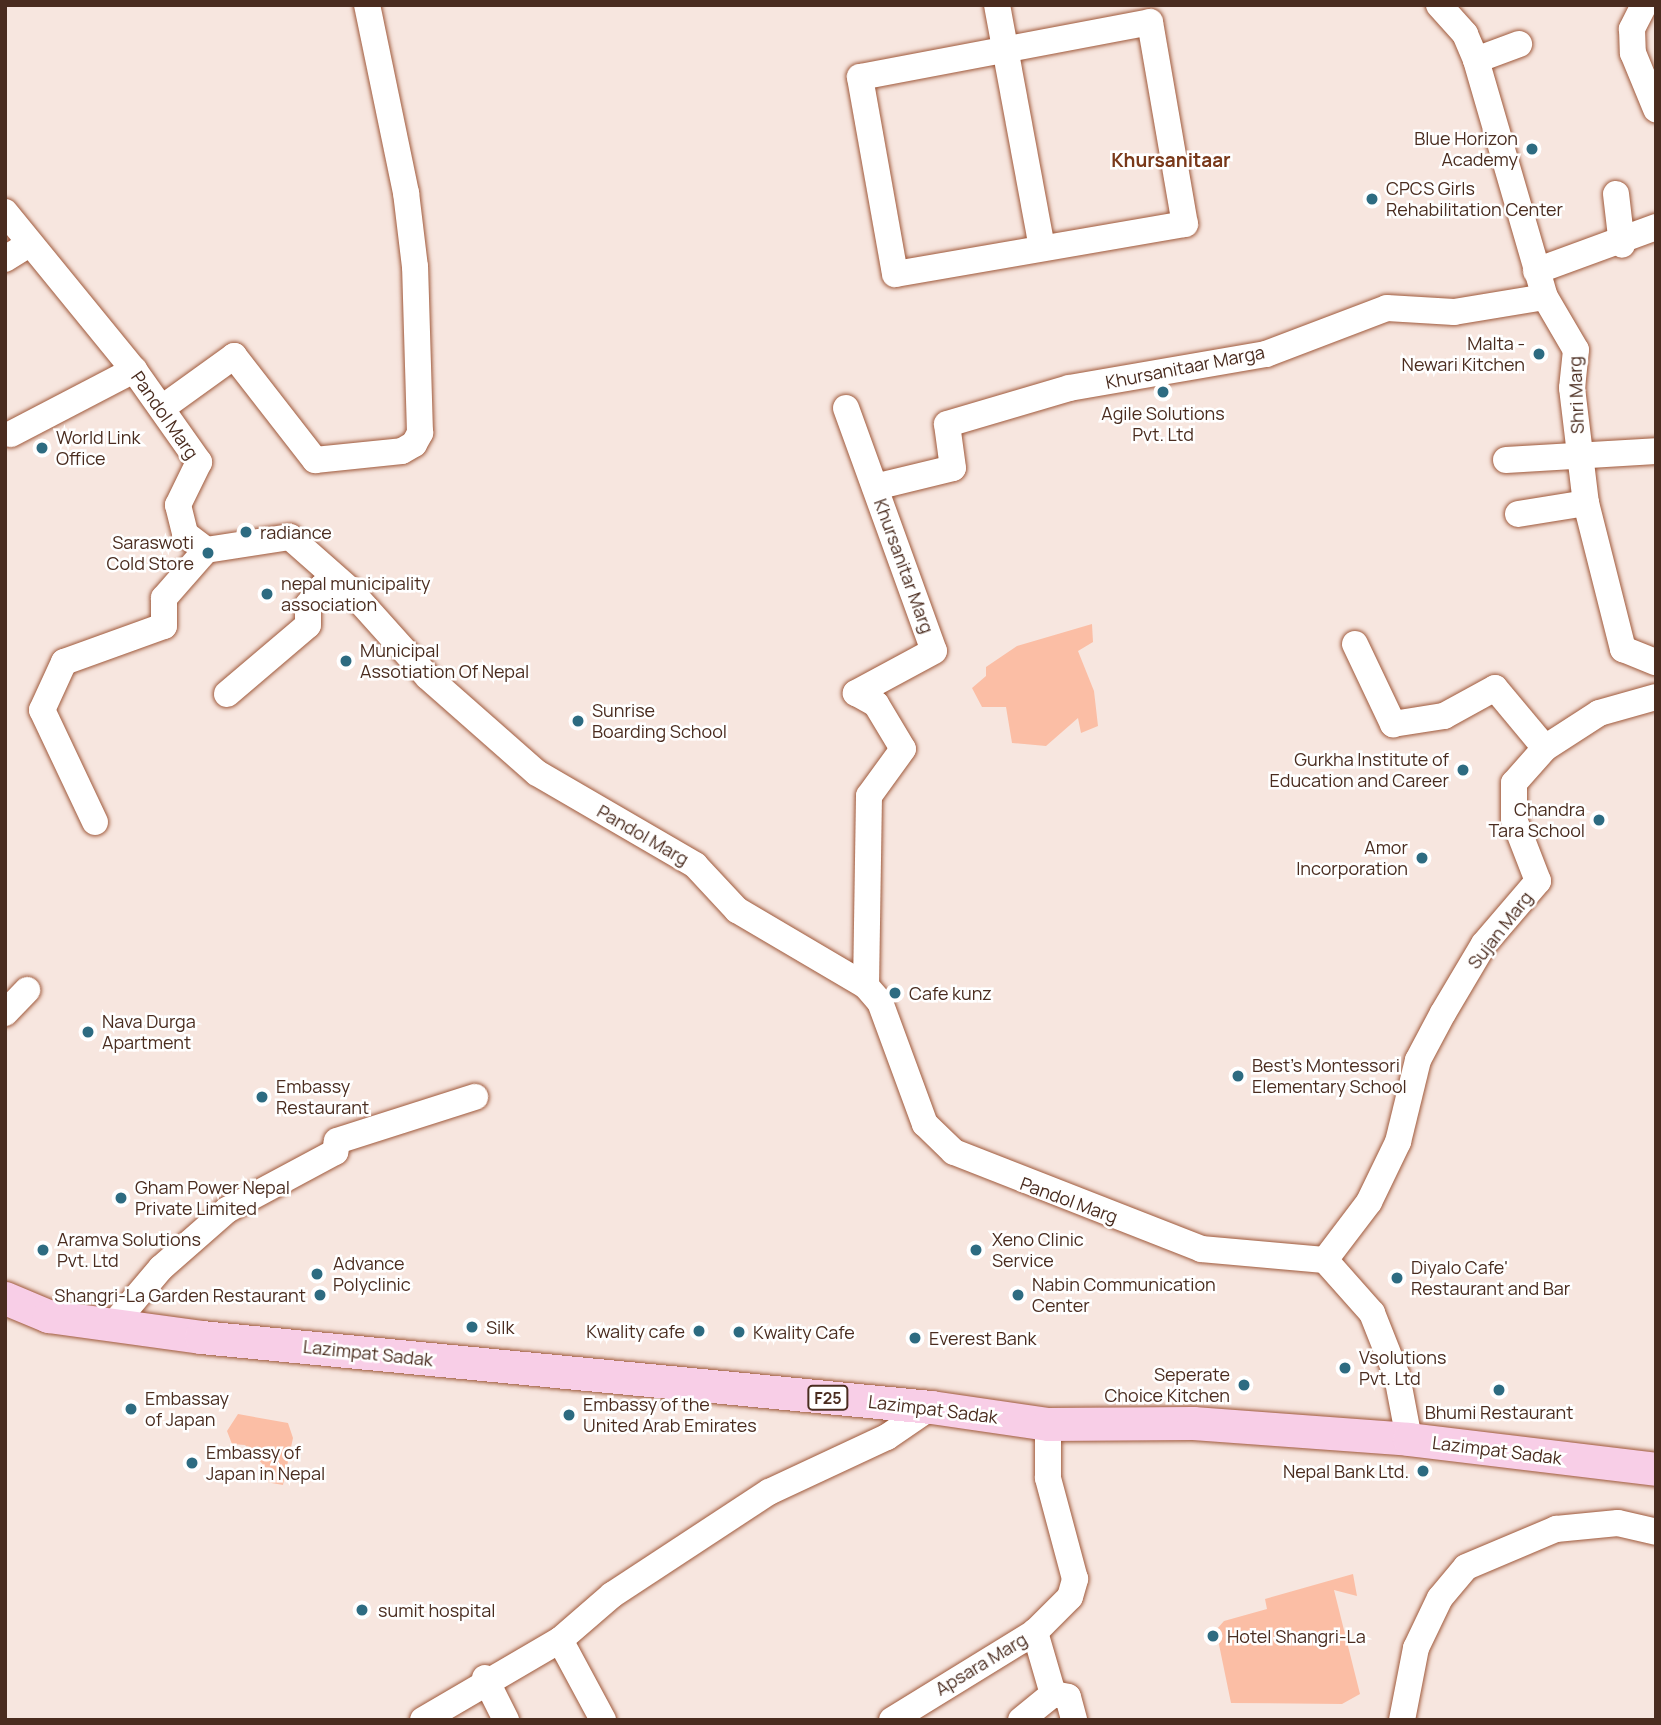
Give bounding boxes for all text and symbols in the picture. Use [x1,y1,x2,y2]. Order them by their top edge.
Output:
place label: Blue Horizon Academy [1414,128,1518,170]
marker: Blue Horizon Academy [1524,141,1540,157]
district label: Khursanitaar [1111,150,1231,172]
place label: CPCS Girls Rehabilitation Center [1386,178,1563,220]
marker: CPCS Girls Rehabilitation Center [1364,191,1380,207]
place label: Malta - Newari Kitchen [1402,333,1525,376]
street label: Khursanitaar Marga [1104,341,1266,393]
marker: Malta - Newari Kitchen [1531,346,1547,362]
street label: Shri Marg [1564,356,1588,434]
street label: Pandol Marg [127,367,203,463]
marker: Agile Solutions Pvt. Ltd [1155,384,1171,400]
place label: Agile Solutions Pvt. Ltd [1101,403,1225,446]
place label: World Link Office [56,427,140,470]
marker: World Link Office [34,440,50,456]
street label: Khursanitar Marg [870,496,938,636]
place label: radiance [260,521,332,543]
marker: radiance [238,524,254,540]
place label: Saraswoti Cold Store [107,532,194,574]
marker: Saraswoti Cold Store [200,545,216,561]
place label: nepal municipality association [281,573,431,616]
marker: nepal municipality association [259,586,275,602]
place label: Municipal Assotiation Of Nepal [360,640,529,682]
marker: Municipal Assotiation Of Nepal [338,653,354,669]
place label: Sunrise Boarding School [592,700,727,742]
marker: Sunrise Boarding School [570,713,586,729]
place label: Gurkha Institute of Education and Career [1270,749,1449,792]
marker: Gurkha Institute of Education and Career [1455,762,1471,778]
place label: Chandra Tara School [1489,799,1585,842]
street label: Pandol Marg [593,800,693,870]
marker: Chandra Tara School [1591,812,1607,828]
place label: Amor Incorporation [1296,837,1408,880]
marker: Amor Incorporation [1414,850,1430,866]
street label: Sujan Marg [1463,887,1537,973]
place label: Cafe kunz [909,982,992,1004]
marker: Cafe kunz [887,985,903,1001]
place label: Nava Durga Apartment [102,1011,196,1054]
marker: Nava Durga Apartment [80,1024,96,1040]
place label: Best's Montessori Elementary School [1252,1055,1407,1098]
marker: Best's Montessori Elementary School [1230,1068,1246,1084]
place label: Embassy Restaurant [276,1076,369,1118]
marker: Embassy Restaurant [254,1089,270,1105]
street label: Pandol Marg [1017,1172,1121,1228]
place label: Gham Power Nepal Private Limited [135,1177,290,1220]
marker: Gham Power Nepal Private Limited [113,1190,129,1206]
place label: Aramva Solutions Pvt. Ltd [57,1229,201,1272]
place label: Xeno Clinic Service [992,1229,1084,1272]
marker: Xeno Clinic Service [966,1240,986,1260]
marker: Aramva Solutions Pvt. Ltd [35,1242,51,1258]
place label: Advance Polyclinic [333,1253,411,1296]
place label: Diyalo Cafe' Restaurant and Bar [1411,1257,1570,1300]
marker: Advance Polyclinic [307,1264,327,1284]
marker: Diyalo Cafe' Restaurant and Bar [1389,1270,1405,1286]
place label: Nabin Communication Center [1032,1274,1216,1316]
place label: Shangri-La Garden Restaurant [54,1284,306,1306]
marker: Shangri-La Garden Restaurant [312,1287,328,1303]
marker: Nabin Communication Center [1010,1287,1026,1303]
place label: Silk [486,1316,514,1338]
marker: Silk [464,1319,480,1335]
place label: Kwality cafe [586,1320,685,1342]
place label: Kwality Cafe [753,1321,855,1343]
marker: Kwality cafe [691,1323,707,1339]
marker: Kwality Cafe [731,1324,747,1340]
place label: Everest Bank [929,1327,1036,1349]
marker: Everest Bank [907,1330,923,1346]
street label: Lazimpat Sadak [302,1335,434,1371]
place label: Vsolutions Pvt. Ltd [1359,1347,1447,1390]
marker: Vsolutions Pvt. Ltd [1337,1360,1353,1376]
place label: Seperate Choice Kitchen [1104,1364,1230,1406]
marker: Seperate Choice Kitchen [1236,1377,1252,1393]
marker: Bhumi Restaurant [1491,1382,1507,1398]
road number: F25 [807,1386,849,1410]
place label: Embassay of Japan [145,1388,229,1430]
street label: Lazimpat Sadak [867,1390,999,1428]
place label: Embassy of the United Arab Emirates [583,1394,757,1436]
marker: Embassay of Japan [123,1401,139,1417]
place label: Bhumi Restaurant [1425,1401,1573,1423]
marker: Embassy of the United Arab Emirates [561,1407,577,1423]
street label: Lazimpat Sadak [1431,1431,1563,1469]
place label: Embassy of Japan in Nepal [206,1442,325,1484]
marker: Embassy of Japan in Nepal [184,1455,200,1471]
place label: Nepal Bank Ltd. [1283,1460,1409,1482]
marker: Nepal Bank Ltd. [1415,1463,1431,1479]
place label: sumit hospital [378,1599,495,1621]
marker: sumit hospital [352,1600,372,1620]
place label: Hotel Shangri-La [1227,1625,1366,1647]
street label: Apsara Marg [931,1628,1031,1700]
marker: Hotel Shangri-La [1205,1628,1221,1644]

